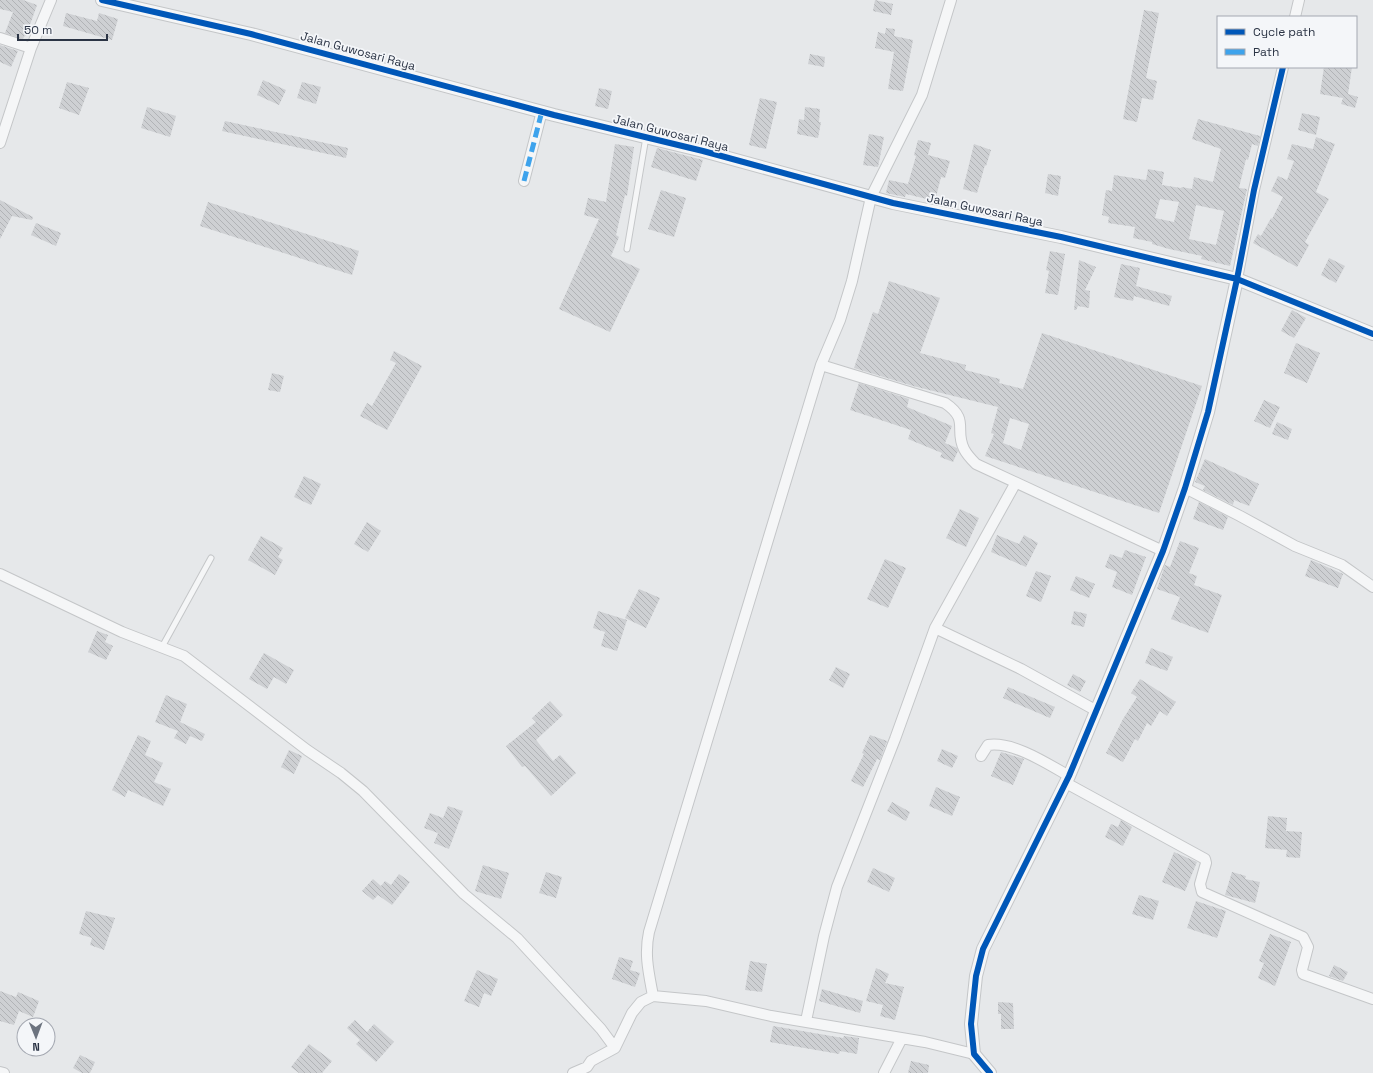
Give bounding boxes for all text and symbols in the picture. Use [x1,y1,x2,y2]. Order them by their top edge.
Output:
scale bar [18,16,107,42]
legend [1217,16,1357,68]
text: 50 m [24,22,52,38]
text: Cycle path [1253,24,1315,40]
street label: Jalan Guwosari Raya [299,28,417,74]
text: Path [1253,44,1279,60]
street label: Jalan Guwosari Raya [612,111,731,155]
street label: Jalan Guwosari Raya [925,190,1045,230]
north arrow [16,1017,56,1057]
text: N [32,1040,40,1054]

